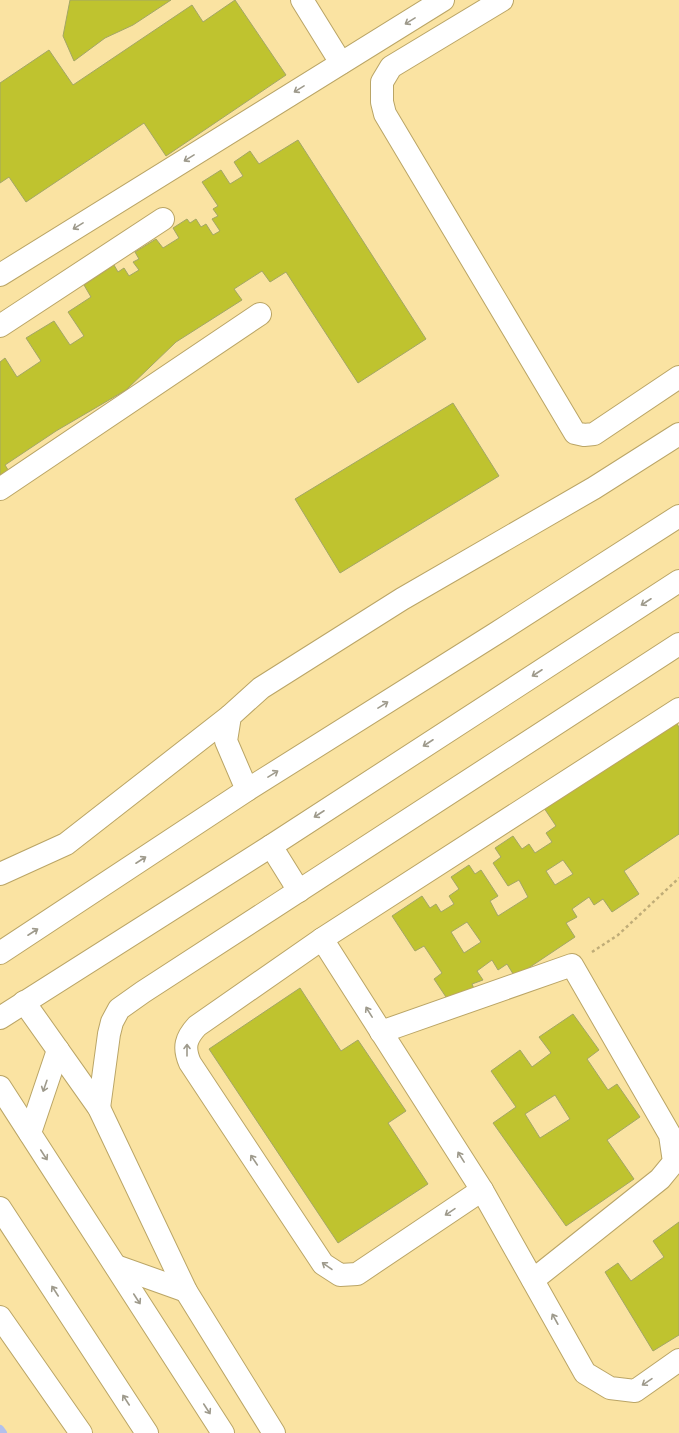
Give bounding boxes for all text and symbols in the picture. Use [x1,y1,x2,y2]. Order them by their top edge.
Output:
one-way arrow [404,16,415,25]
one-way arrow [294,85,305,93]
one-way arrow [183,154,195,162]
one-way arrow [73,222,84,230]
one-way arrow [641,598,652,606]
one-way arrow [531,669,543,677]
one-way arrow [377,700,389,708]
one-way arrow [422,740,434,748]
one-way arrow [267,769,279,777]
one-way arrow [314,810,325,818]
one-way arrow [135,856,146,864]
one-way arrow [27,928,38,936]
one-way arrow [365,1007,373,1018]
one-way arrow [183,1044,191,1057]
one-way arrow [41,1080,49,1092]
one-way arrow [40,1149,48,1160]
one-way arrow [457,1152,465,1163]
one-way arrow [250,1155,258,1166]
one-way arrow [444,1208,455,1216]
one-way arrow [322,1262,333,1270]
one-way arrow [50,1286,59,1297]
one-way arrow [133,1293,141,1304]
one-way arrow [551,1313,558,1325]
one-way arrow [642,1378,653,1386]
one-way arrow [121,1394,129,1406]
one-way arrow [203,1403,211,1414]

